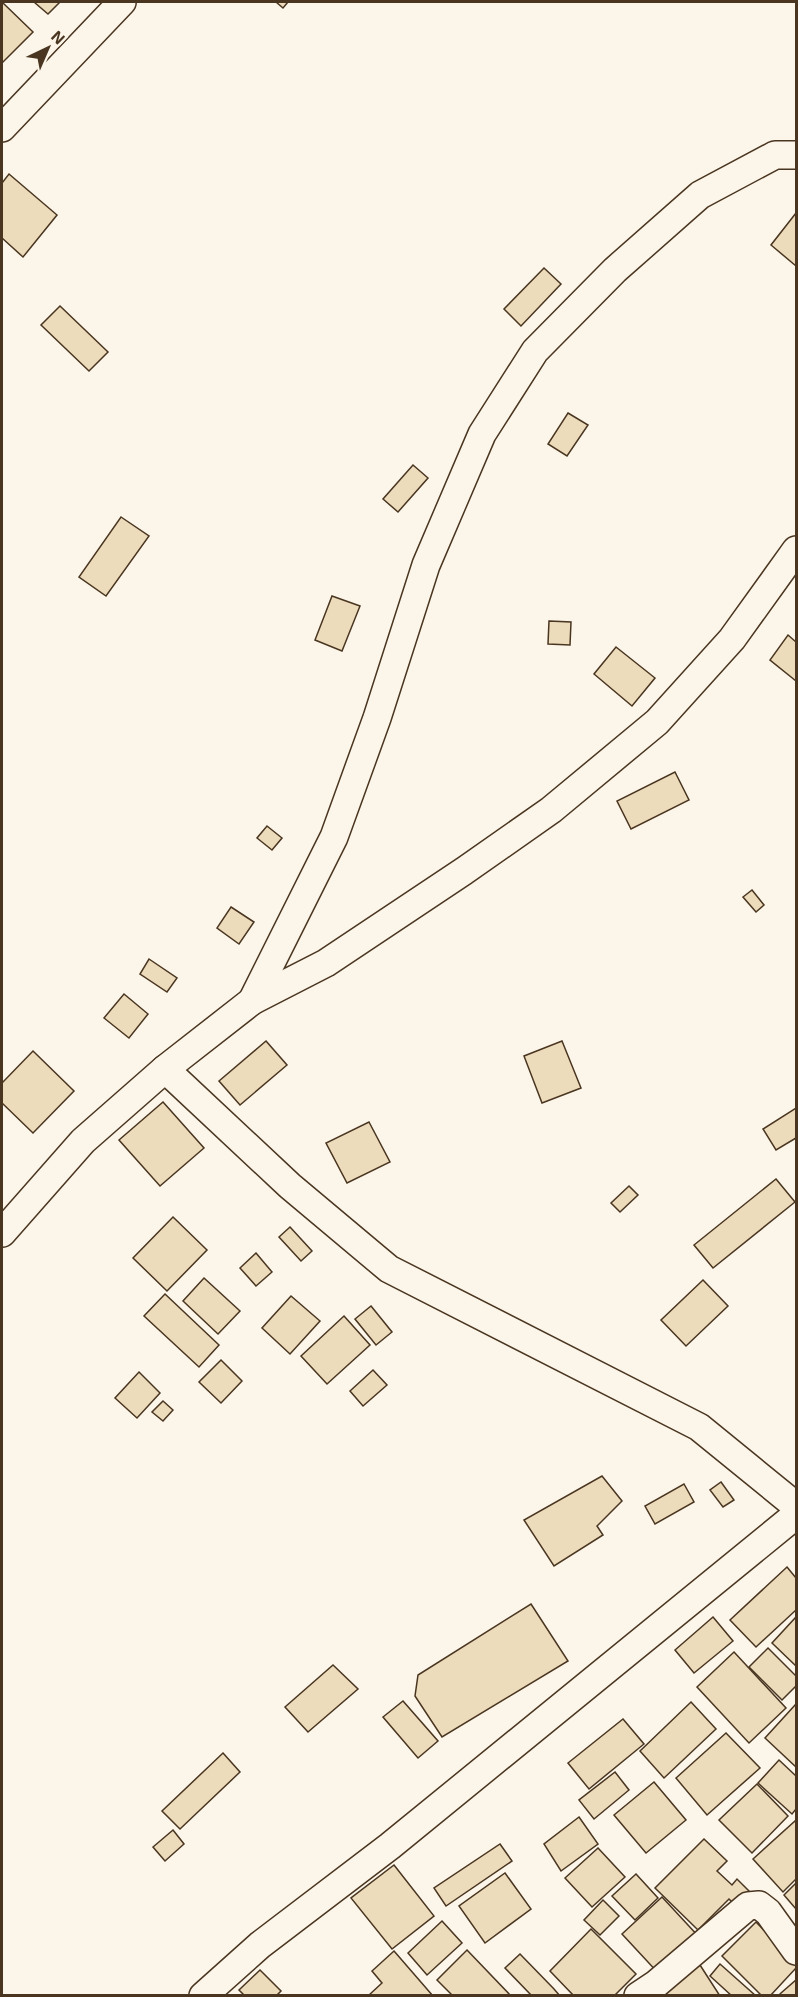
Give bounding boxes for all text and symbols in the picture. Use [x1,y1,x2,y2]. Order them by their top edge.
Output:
north arrow [18,18,78,78]
text: N [48,26,70,48]

